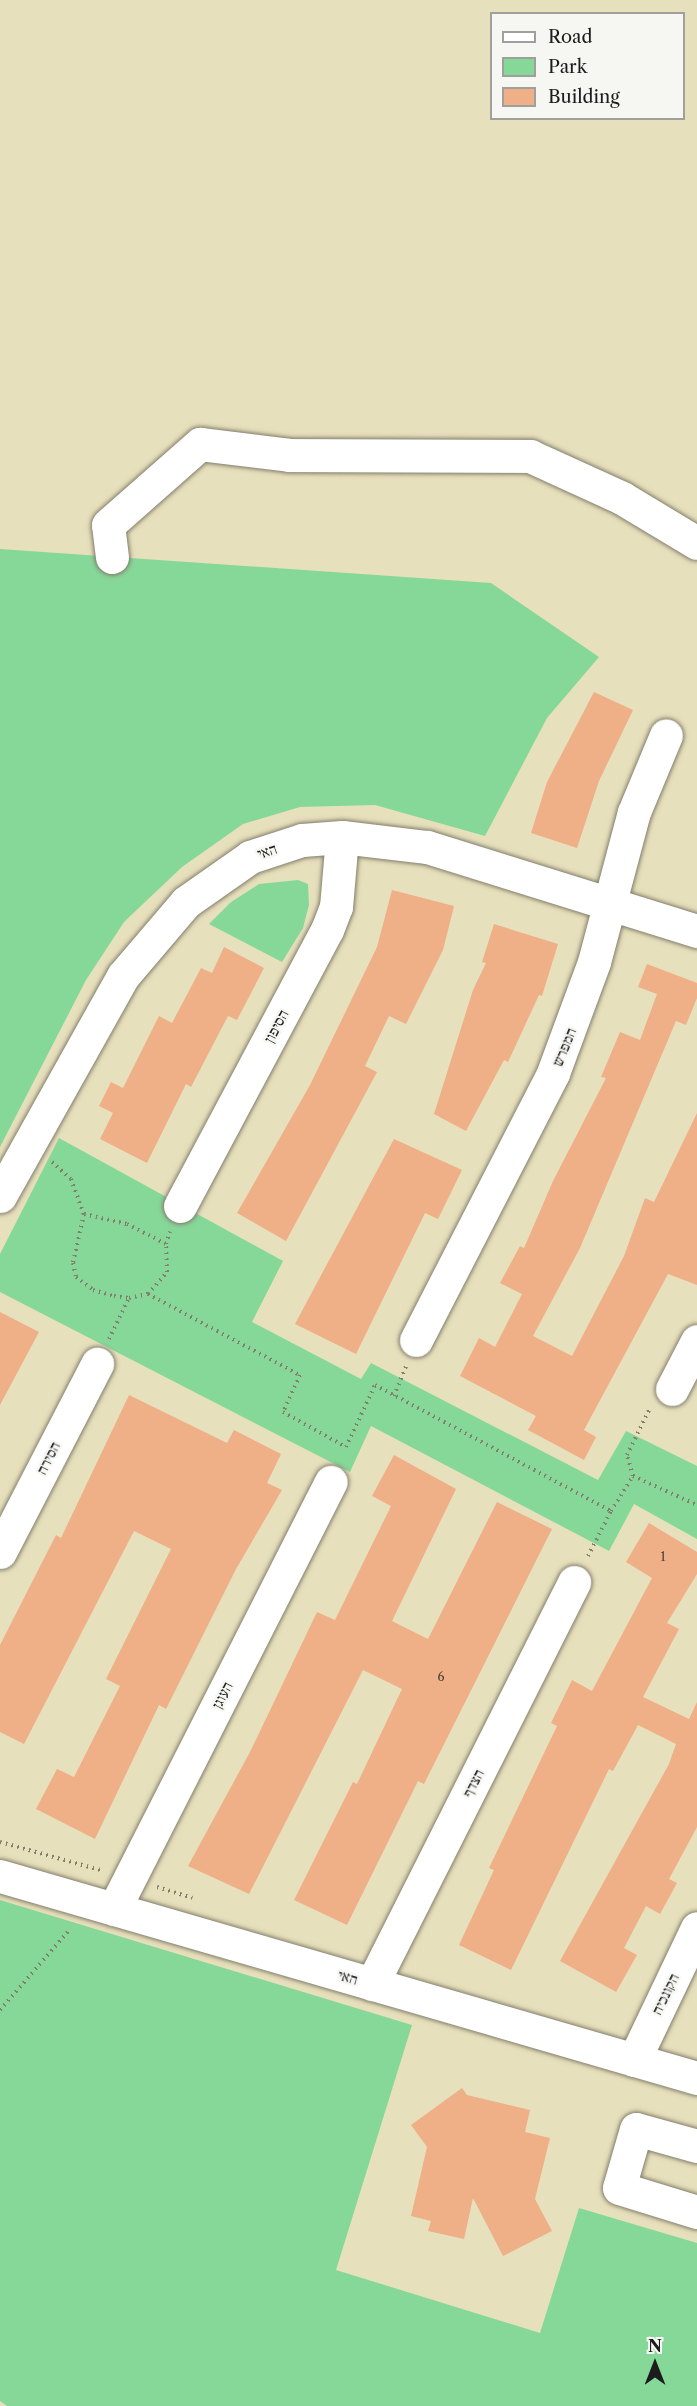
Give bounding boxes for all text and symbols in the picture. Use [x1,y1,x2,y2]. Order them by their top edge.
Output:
legend [490,12,685,120]
text: Road [548,26,593,48]
text: Park [548,56,587,78]
text: Building [548,86,620,108]
street label: האי [255,839,279,863]
street label: הסיפון [260,1006,292,1046]
street label: המפרש [548,1025,580,1069]
street label: הסירה [32,1439,64,1477]
house number: 1 [660,1550,666,1564]
house number: 6 [437,1670,445,1684]
street label: העוגן [208,1679,236,1711]
street label: הצדף [458,1766,488,1800]
street label: האי [336,1966,360,1988]
street label: הקונכיה [647,1970,683,2018]
north arrow [625,2334,685,2394]
text: N [648,2336,662,2356]

